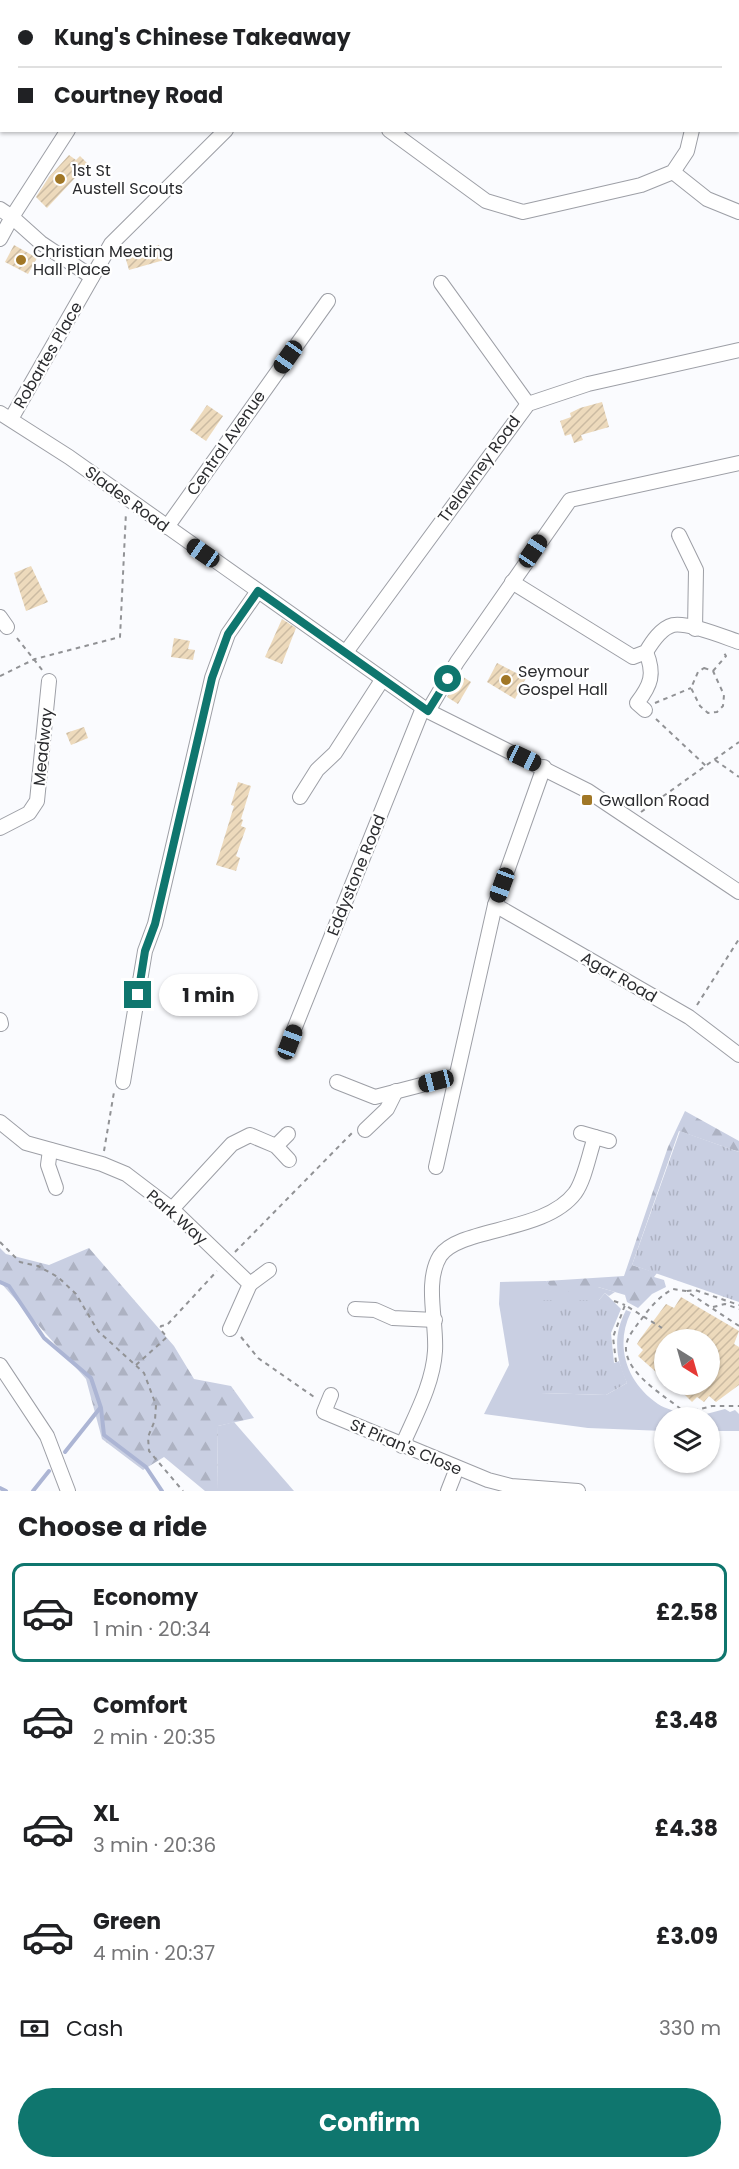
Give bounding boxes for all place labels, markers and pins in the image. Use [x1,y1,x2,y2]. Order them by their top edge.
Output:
place label: 1st St Austell Scouts [72,159,183,200]
marker: 1st St Austell Scouts [53,172,67,186]
place label: Christian Meeting Hall Place [33,240,173,281]
marker: Christian Meeting Hall Place [14,253,28,267]
place label: Seymour Gospel Hall [518,660,608,701]
marker: Seymour Gospel Hall [499,673,513,687]
place label: Gwallon Road [599,789,710,812]
marker: Gwallon Road [580,793,594,807]

